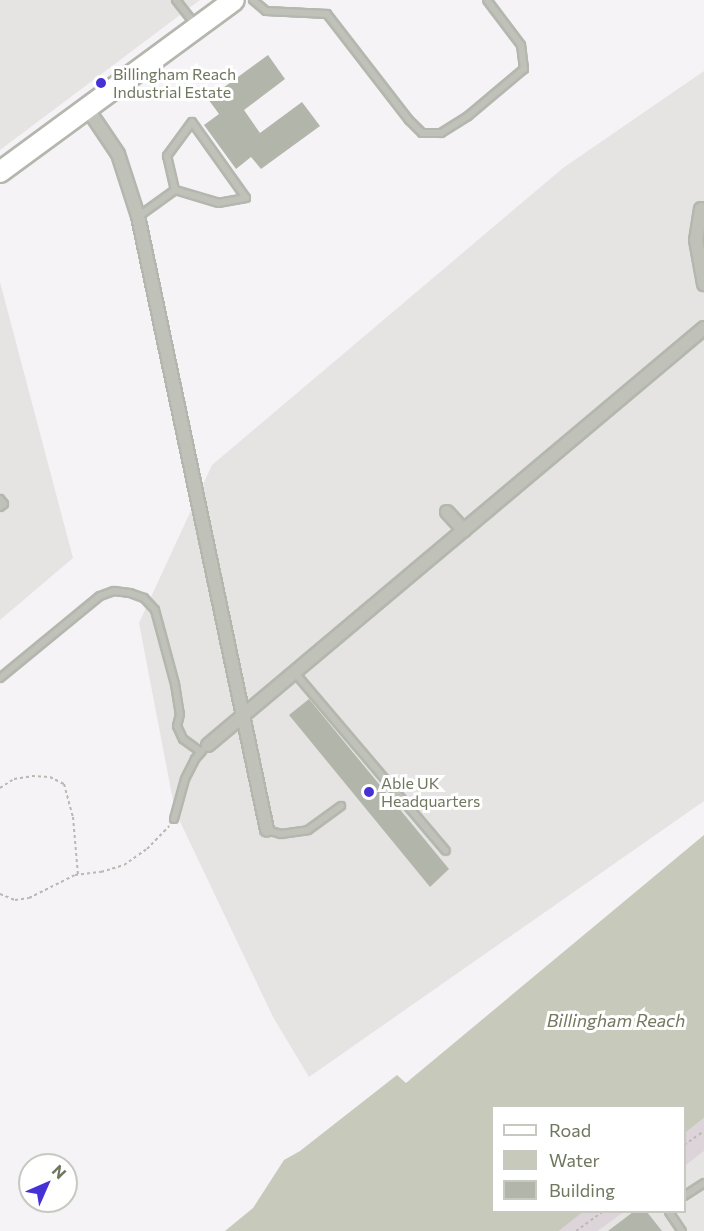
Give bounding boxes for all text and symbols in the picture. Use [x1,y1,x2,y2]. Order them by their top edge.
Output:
place label: Billingham Reach Industrial Estate [113,64,236,102]
marker: Billingham Reach Industrial Estate [94,76,108,90]
place label: Able UK Headquarters [381,773,480,811]
marker: Able UK Headquarters [362,785,376,799]
water label: Billingham Reach [547,1009,685,1031]
legend [491,1105,686,1213]
text: Road [549,1119,591,1141]
text: Water [549,1149,600,1171]
north arrow [18,1153,78,1213]
text: N [49,1160,71,1182]
text: Building [549,1179,615,1201]

